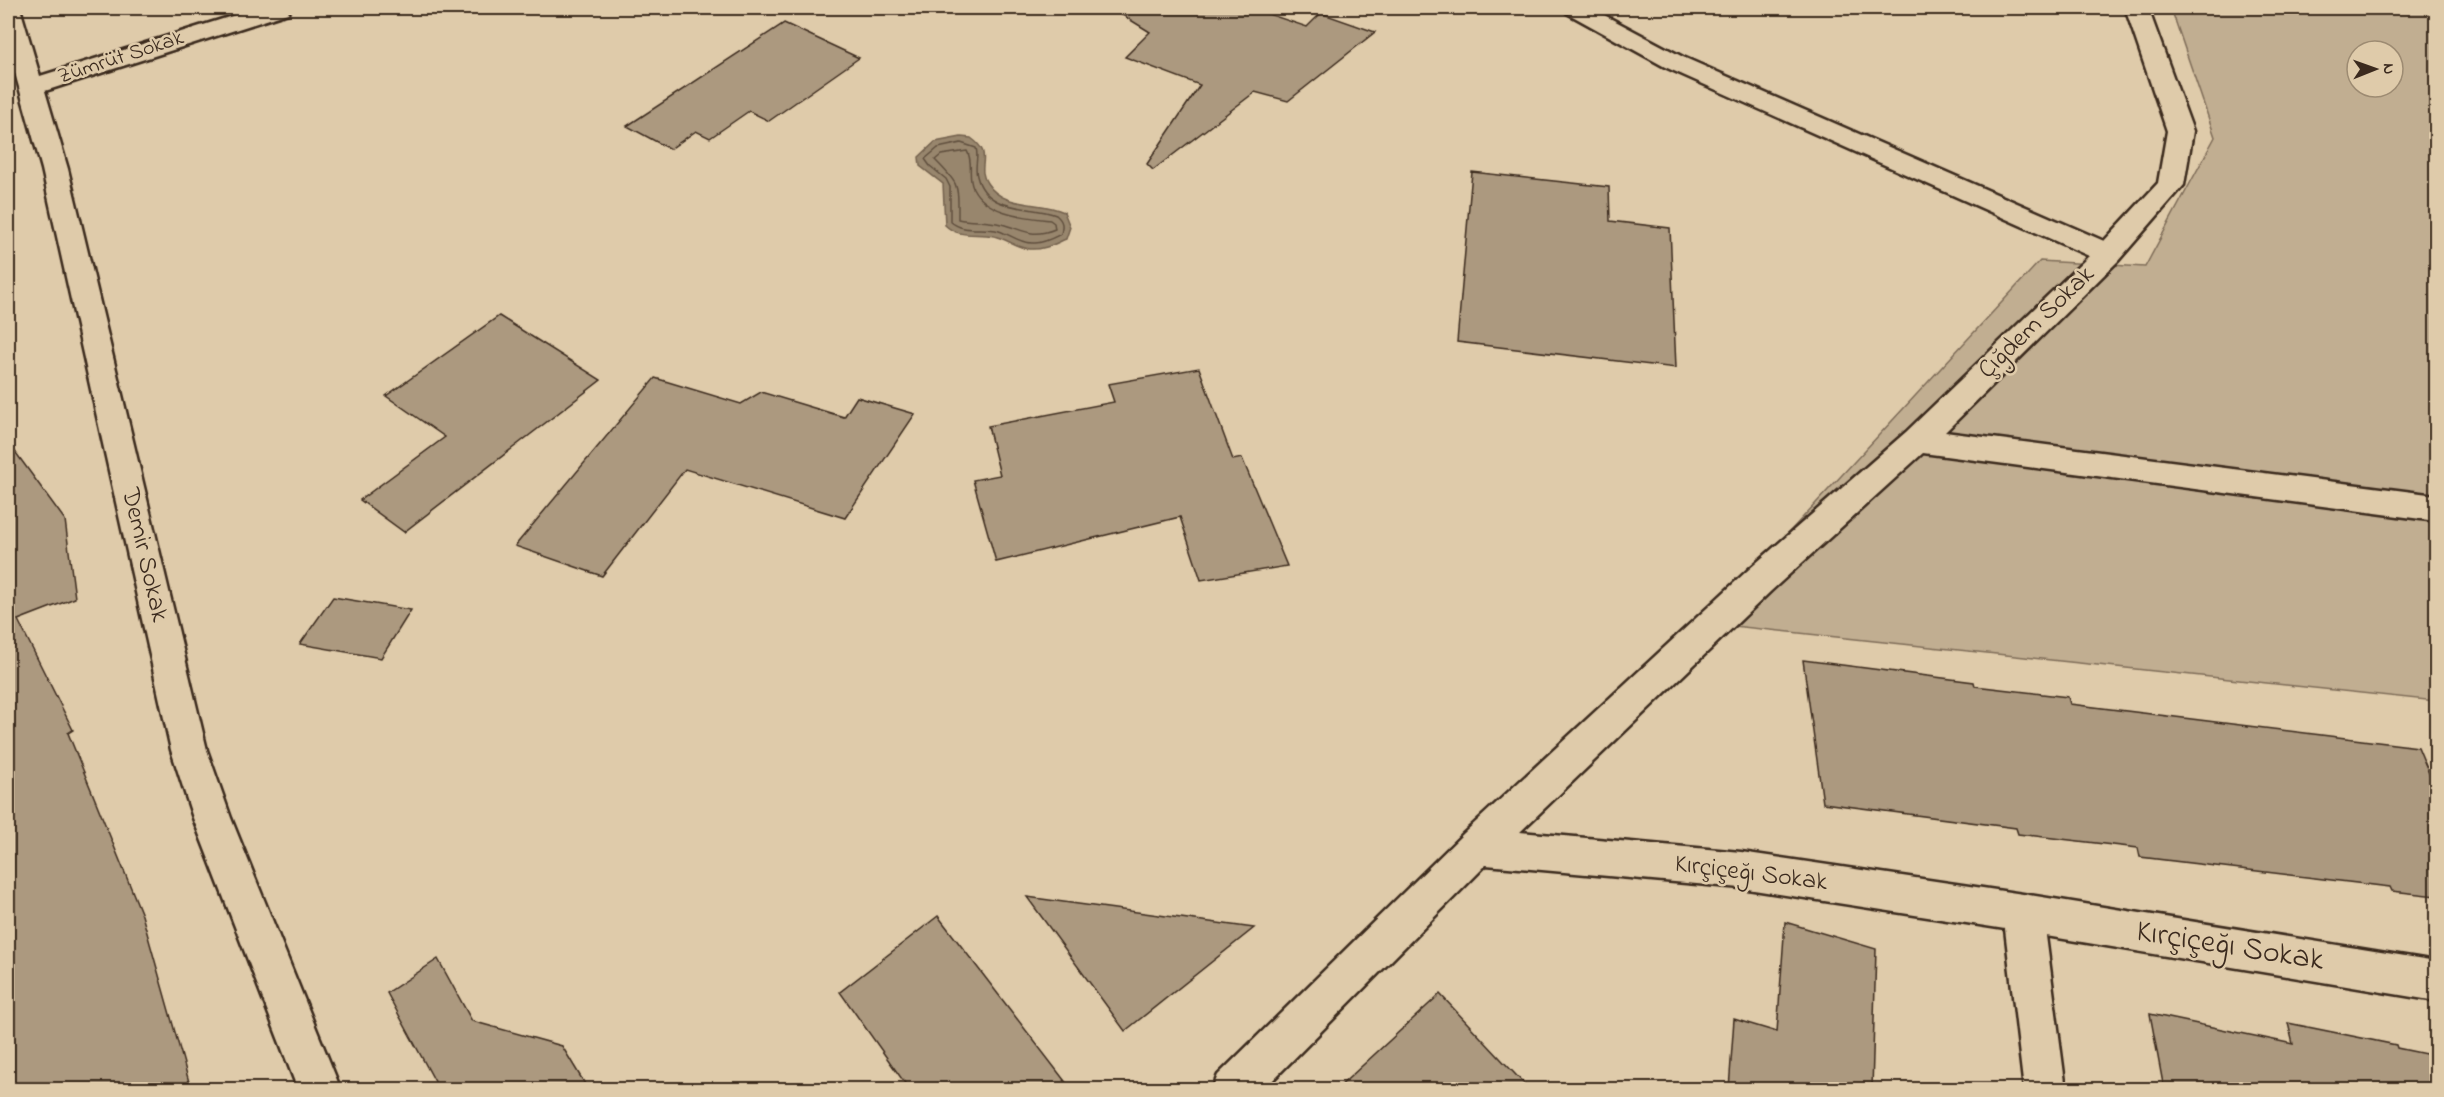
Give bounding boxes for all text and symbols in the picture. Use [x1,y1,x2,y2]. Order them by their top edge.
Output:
street label: Zümrüt Sokak [54,23,188,93]
north arrow [2345,39,2405,99]
text: N [2376,63,2400,75]
street label: Çığdem Sokak [1970,257,2105,389]
street label: Demir Sokak [110,483,178,626]
street label: Kırçiçeğı Sokak [1672,846,1830,902]
street label: Kırçiçeğı Sokak [2133,909,2328,986]

